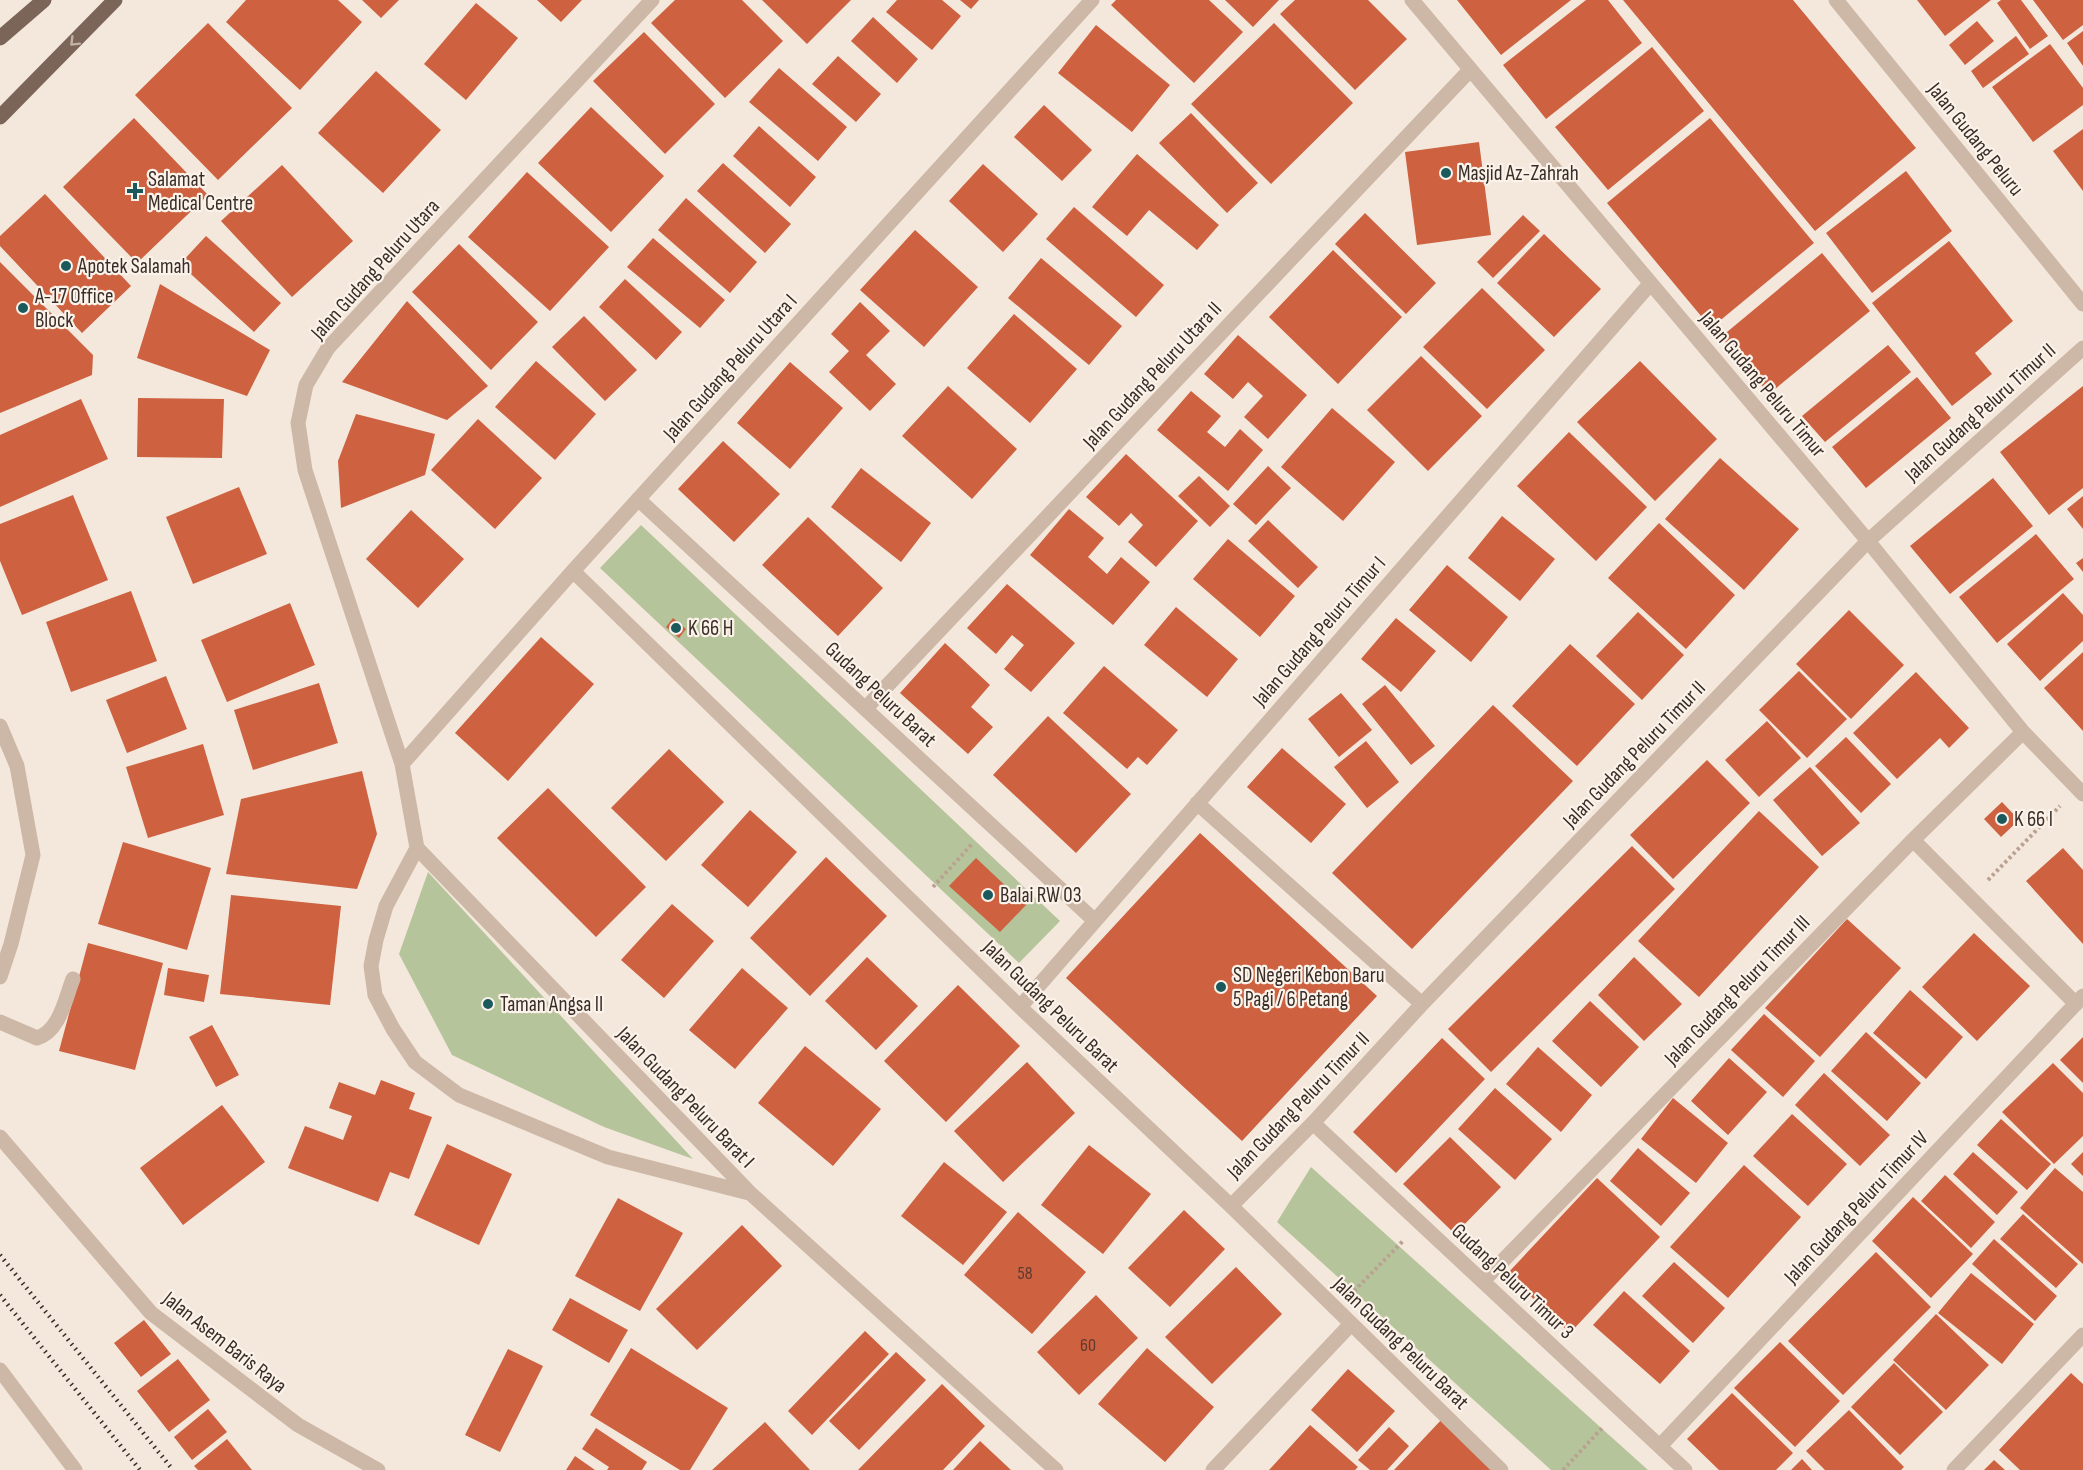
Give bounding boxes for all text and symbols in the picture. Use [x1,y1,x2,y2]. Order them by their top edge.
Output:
one-way arrow [70,35,81,45]
street label: Jalan Gudang Peluru [1922,77,2029,201]
place label: Masjid Az-Zahrah [1458,161,1579,186]
marker: Masjid Az-Zahrah [1439,166,1453,180]
place label: Salamat Medical Centre [148,167,253,216]
marker: Salamat Medical Centre [126,182,144,200]
street label: Jalan Gudang Peluru Utara [305,194,445,345]
place label: Apotek Salamah [77,254,190,279]
marker: Apotek Salamah [59,259,73,273]
place label: A-17 Office Block [34,284,113,333]
street label: Jalan Gudang Peluru Utara I [658,289,803,446]
street label: Jalan Gudang Peluru Utara II [1077,297,1227,455]
marker: A-17 Office Block [16,301,30,315]
street label: Jalan Gudang Peluru Timur [1694,306,1831,462]
street label: Jalan Gudang Peluru Timur II [1899,338,2061,487]
street label: Jalan Gudang Peluru Timur I [1247,551,1391,712]
place label: K 66 H [688,616,733,641]
marker: K 66 H [669,621,683,635]
street label: Gudang Peluru Barat [820,637,941,752]
street label: Jalan Gudang Peluru Timur II [1557,676,1711,834]
place label: K 66 I [2014,807,2053,832]
marker: K 66 I [1995,812,2009,826]
place label: Balai RW 03 [1000,883,1081,908]
marker: Balai RW 03 [981,888,995,902]
street label: Jalan Gudang Peluru Timur III [1659,910,1815,1071]
street label: Jalan Gudang Peluru Barat [977,934,1124,1078]
place label: SD Negeri Kebon Baru 5 Pagi / 6 Petang [1233,963,1384,1012]
marker: SD Negeri Kebon Baru 5 Pagi / 6 Petang [1214,980,1228,994]
place label: Taman Angsa II [500,992,603,1017]
marker: Taman Angsa II [481,997,495,1011]
street label: Jalan Gudang Peluru Barat I [611,1021,760,1173]
street label: Jalan Gudang Peluru Timur II [1221,1027,1375,1185]
street label: Jalan Gudang Peluru Timur IV [1779,1125,1934,1290]
street label: Gudang Peluru Timur 3 [1446,1218,1579,1344]
house number: 58 [1017,1263,1033,1284]
street label: Jalan Gudang Peluru Barat [1327,1271,1474,1415]
street label: Jalan Asem Baris Raya [157,1286,292,1398]
house number: 60 [1080,1335,1096,1356]

